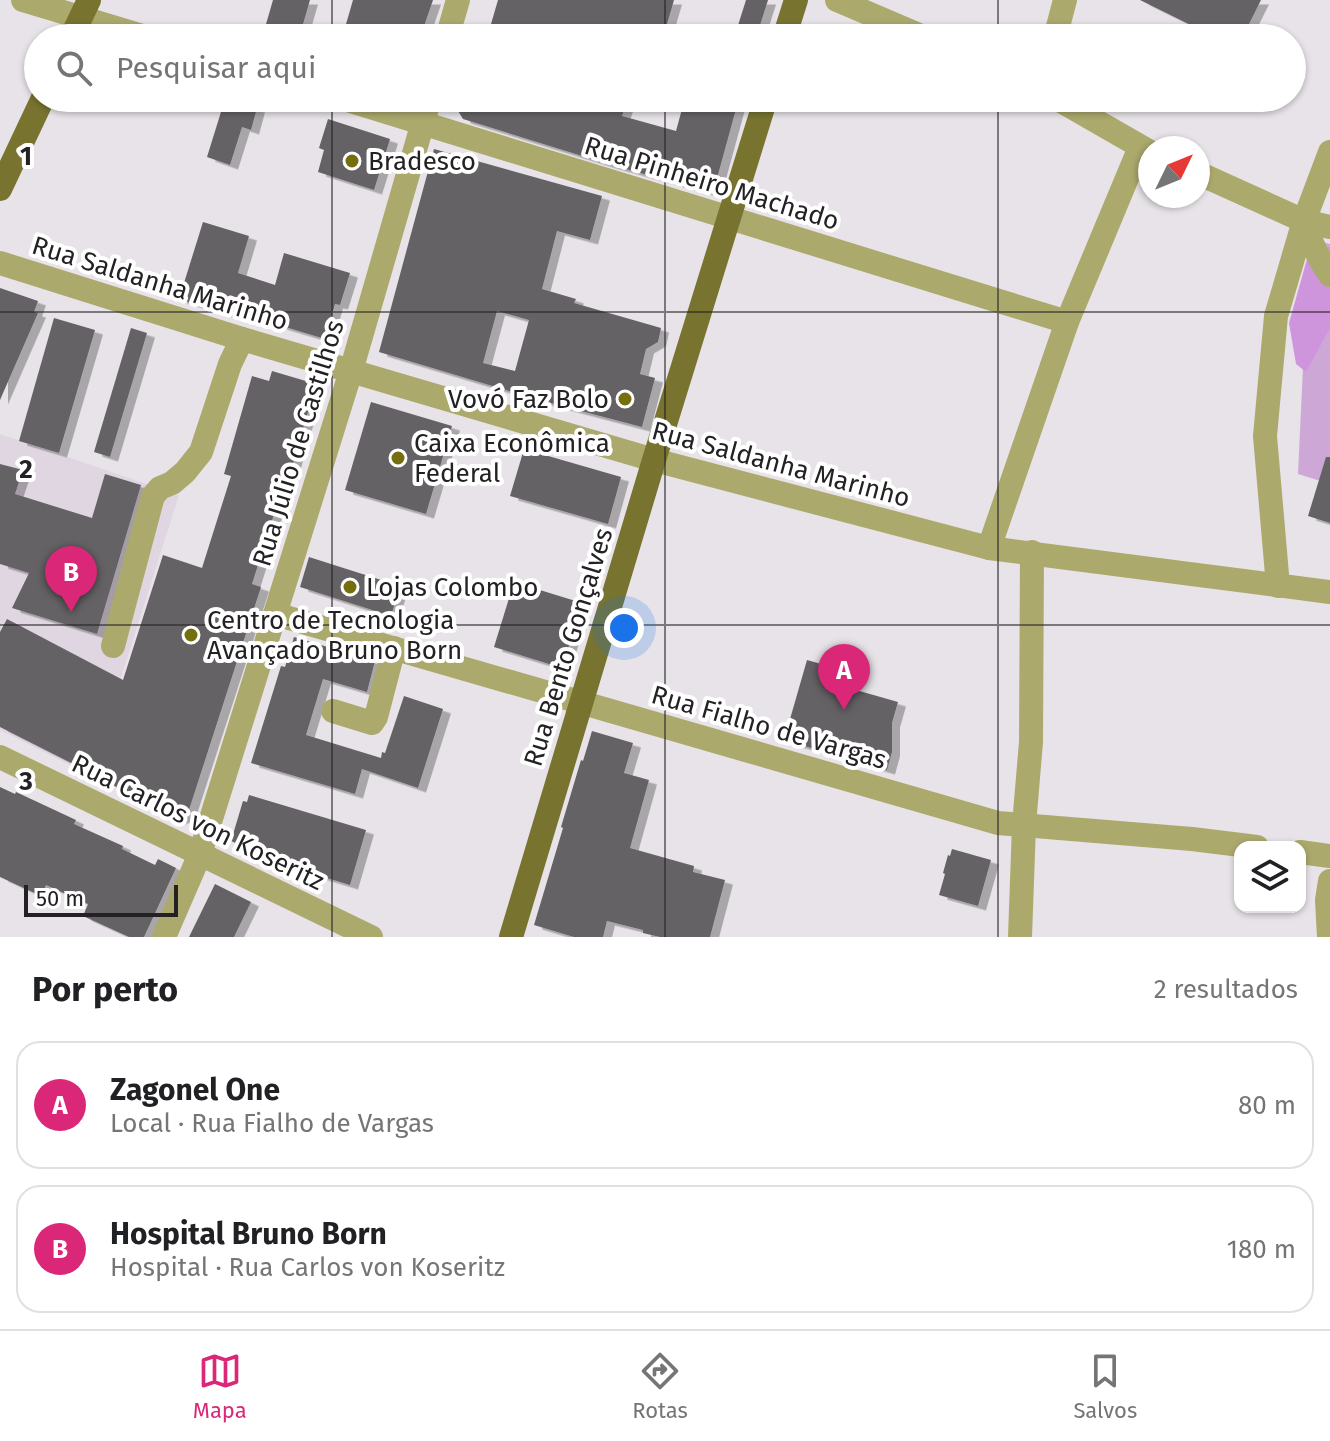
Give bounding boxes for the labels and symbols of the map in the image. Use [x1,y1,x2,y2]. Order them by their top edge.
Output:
street label: Rua Pinheiro Machado [581,130,843,237]
north arrow [1138,136,1210,208]
text: 1 [20,141,32,172]
place label: Bradesco [368,146,476,177]
marker: Bradesco [343,152,361,170]
street label: Rua Saldanha Marinho [28,230,292,337]
street label: Rua Júlio de Castilhos [246,316,351,570]
place label: Vovó Faz Bolo [448,384,609,415]
marker: Vovó Faz Bolo [616,390,634,408]
street label: Rua Saldanha Marinho [648,415,913,514]
place label: Caixa Econômica Federal [414,428,610,489]
marker: Caixa Econômica Federal [389,449,407,467]
text: 2 [19,454,33,485]
street label: Rua Bento Gonçalves [517,524,619,770]
pin: B [45,546,97,612]
place label: Lojas Colombo [366,572,538,603]
marker: Lojas Colombo [341,578,359,596]
place label: Centro de Tecnologia Avançado Bruno Born [207,605,462,666]
your location [604,608,644,648]
marker: Centro de Tecnologia Avançado Bruno Born [182,626,200,644]
pin: A [818,644,870,710]
street label: Rua Fialho de Vargas [648,679,890,776]
street label: Rua Carlos von Koseritz [67,748,329,897]
text: 3 [18,766,33,797]
scale bar [24,881,178,917]

